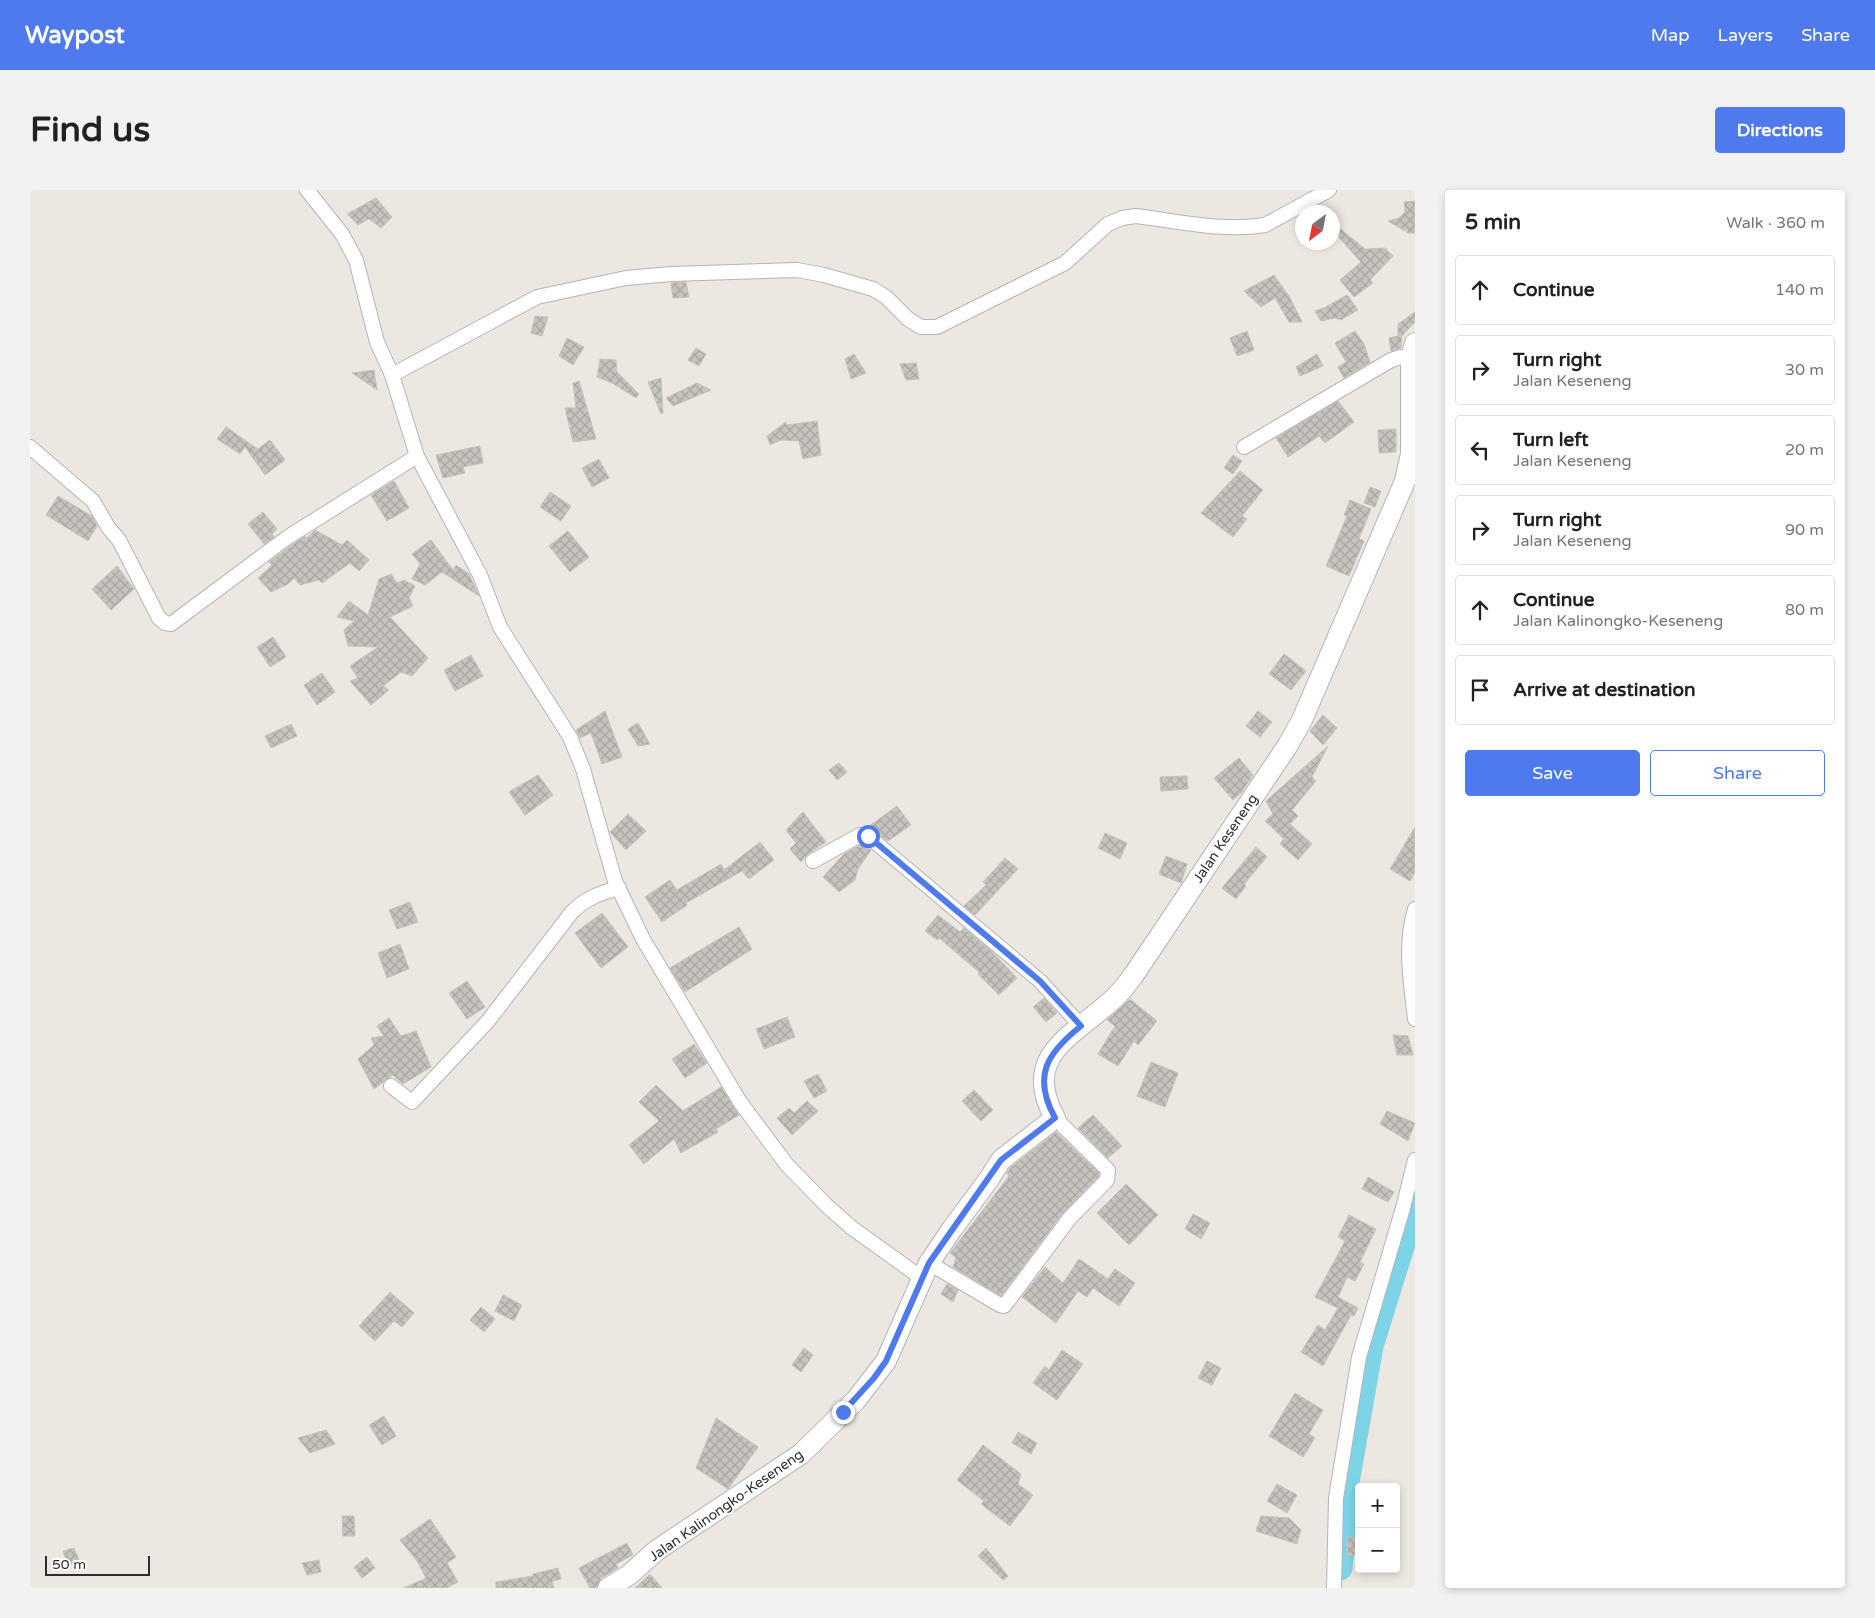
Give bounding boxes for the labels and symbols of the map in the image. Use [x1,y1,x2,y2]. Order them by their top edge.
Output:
north arrow [1295,205,1340,250]
street label: Jalan Keseneng [1189,791,1261,886]
route start [857,825,880,848]
route end [832,1401,855,1424]
street label: Jalan Kalinongko-Keseneng [646,1446,807,1565]
scale bar [45,1553,150,1576]

